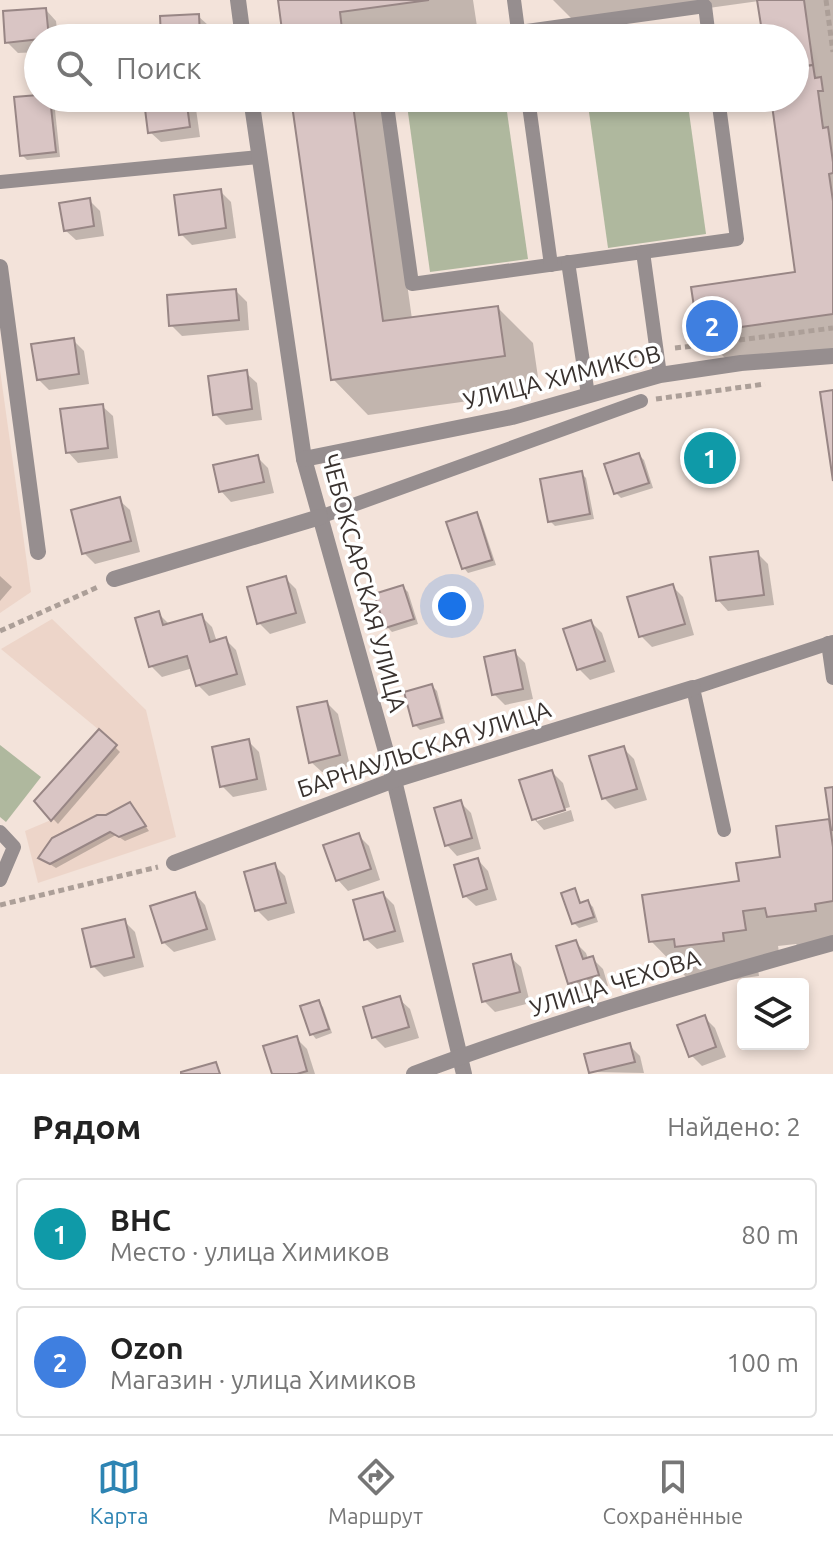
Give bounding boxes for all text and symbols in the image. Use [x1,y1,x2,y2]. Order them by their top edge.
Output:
search box [24,24,809,112]
icon: search [52,46,96,90]
text: Поиск [116,51,201,85]
pin: 2 [686,296,738,356]
street label: УЛИЦА ХИМИКОВ [461,339,663,415]
pin: 1 [684,428,736,488]
street label: ЧЕБОКСАРСКАЯ УЛИЦА [316,451,412,716]
your location [432,586,472,626]
street label: БАРНАУЛЬСКАЯ УЛИЦА [294,695,554,803]
street label: УЛИЦА ЧЕХОВА [526,944,704,1022]
map controls [737,978,809,1050]
button: layers [737,978,809,1050]
text: Рядом [32,1107,141,1145]
text: Найдено: 2 [667,1112,801,1141]
text: ВНС [110,1203,171,1237]
text: 1 [53,1220,67,1249]
text: 80 m [741,1220,799,1249]
text: Место · улица Химиков [110,1237,390,1266]
text: Ozon [110,1331,184,1365]
text: 2 [53,1348,67,1377]
text: 100 m [727,1348,799,1377]
text: Магазин · улица Химиков [110,1365,416,1394]
tab: Карта [90,1455,148,1528]
tab: Маршрут [328,1455,423,1528]
tab: Сохранённые [603,1455,743,1528]

